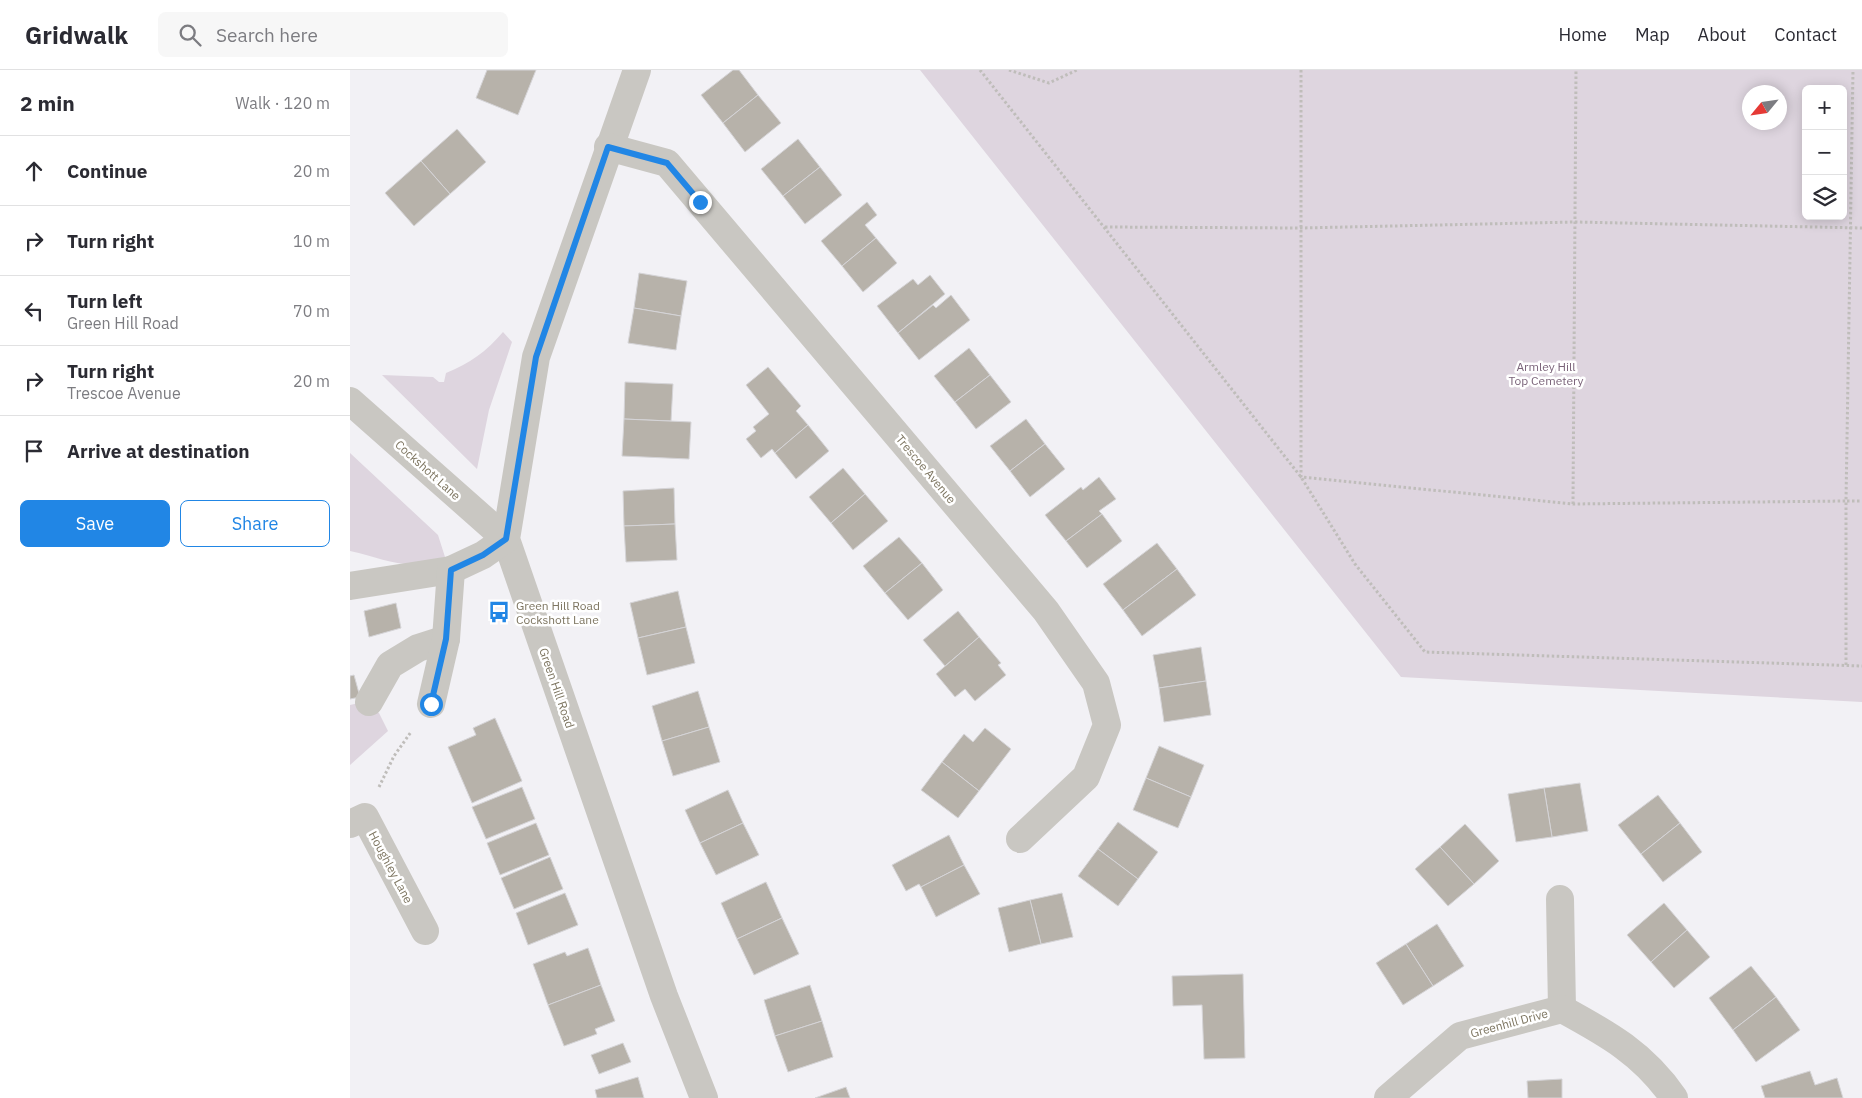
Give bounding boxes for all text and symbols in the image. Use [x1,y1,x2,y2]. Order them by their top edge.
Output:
search box [158,12,508,57]
text: Gridwalk [25,19,128,51]
icon: search [176,21,204,49]
text: Search here [216,23,318,47]
text: Home [1559,23,1607,46]
text: Map [1635,23,1670,46]
text: About [1698,23,1746,46]
text: Contact [1774,23,1837,46]
north arrow [1742,85,1787,130]
map controls [1802,85,1847,220]
button: + [1802,85,1847,130]
text: 2 min [20,89,75,117]
text: Walk · 120 m [235,93,330,113]
button: − [1802,130,1847,175]
icon: ahead [20,157,48,185]
text: Continue [67,159,147,183]
text: 20 m [293,161,330,181]
button: layers [1802,175,1847,220]
route end [689,191,712,214]
icon: right [20,227,48,255]
text: Turn right [67,229,154,253]
text: 10 m [293,231,330,251]
text: Turn left [67,289,143,313]
icon: left [20,297,48,325]
text: 70 m [293,301,330,321]
text: Green Hill Road [67,313,179,333]
text: Turn right [67,359,154,383]
park label: Armley Hill Top Cemetery [1509,359,1583,388]
icon: right [20,367,48,395]
text: 20 m [293,371,330,391]
text: Trescoe Avenue [67,383,181,403]
street label: Trescoe Avenue [893,432,959,507]
icon: arrive [20,437,48,465]
street label: Cockshott Lane [392,437,464,504]
text: Arrive at destination [67,439,250,463]
button: Save [20,500,170,547]
button: Share [180,500,330,547]
place label: Green Hill Road Cockshott Lane [516,598,600,627]
bus stop icon: Green Hill Road Cockshott Lane [486,599,512,625]
street label: Green Hill Road [536,646,578,730]
route start [420,693,443,716]
street label: Houghley Lane [366,828,416,906]
street label: Greenhill Drive [1469,1005,1550,1041]

